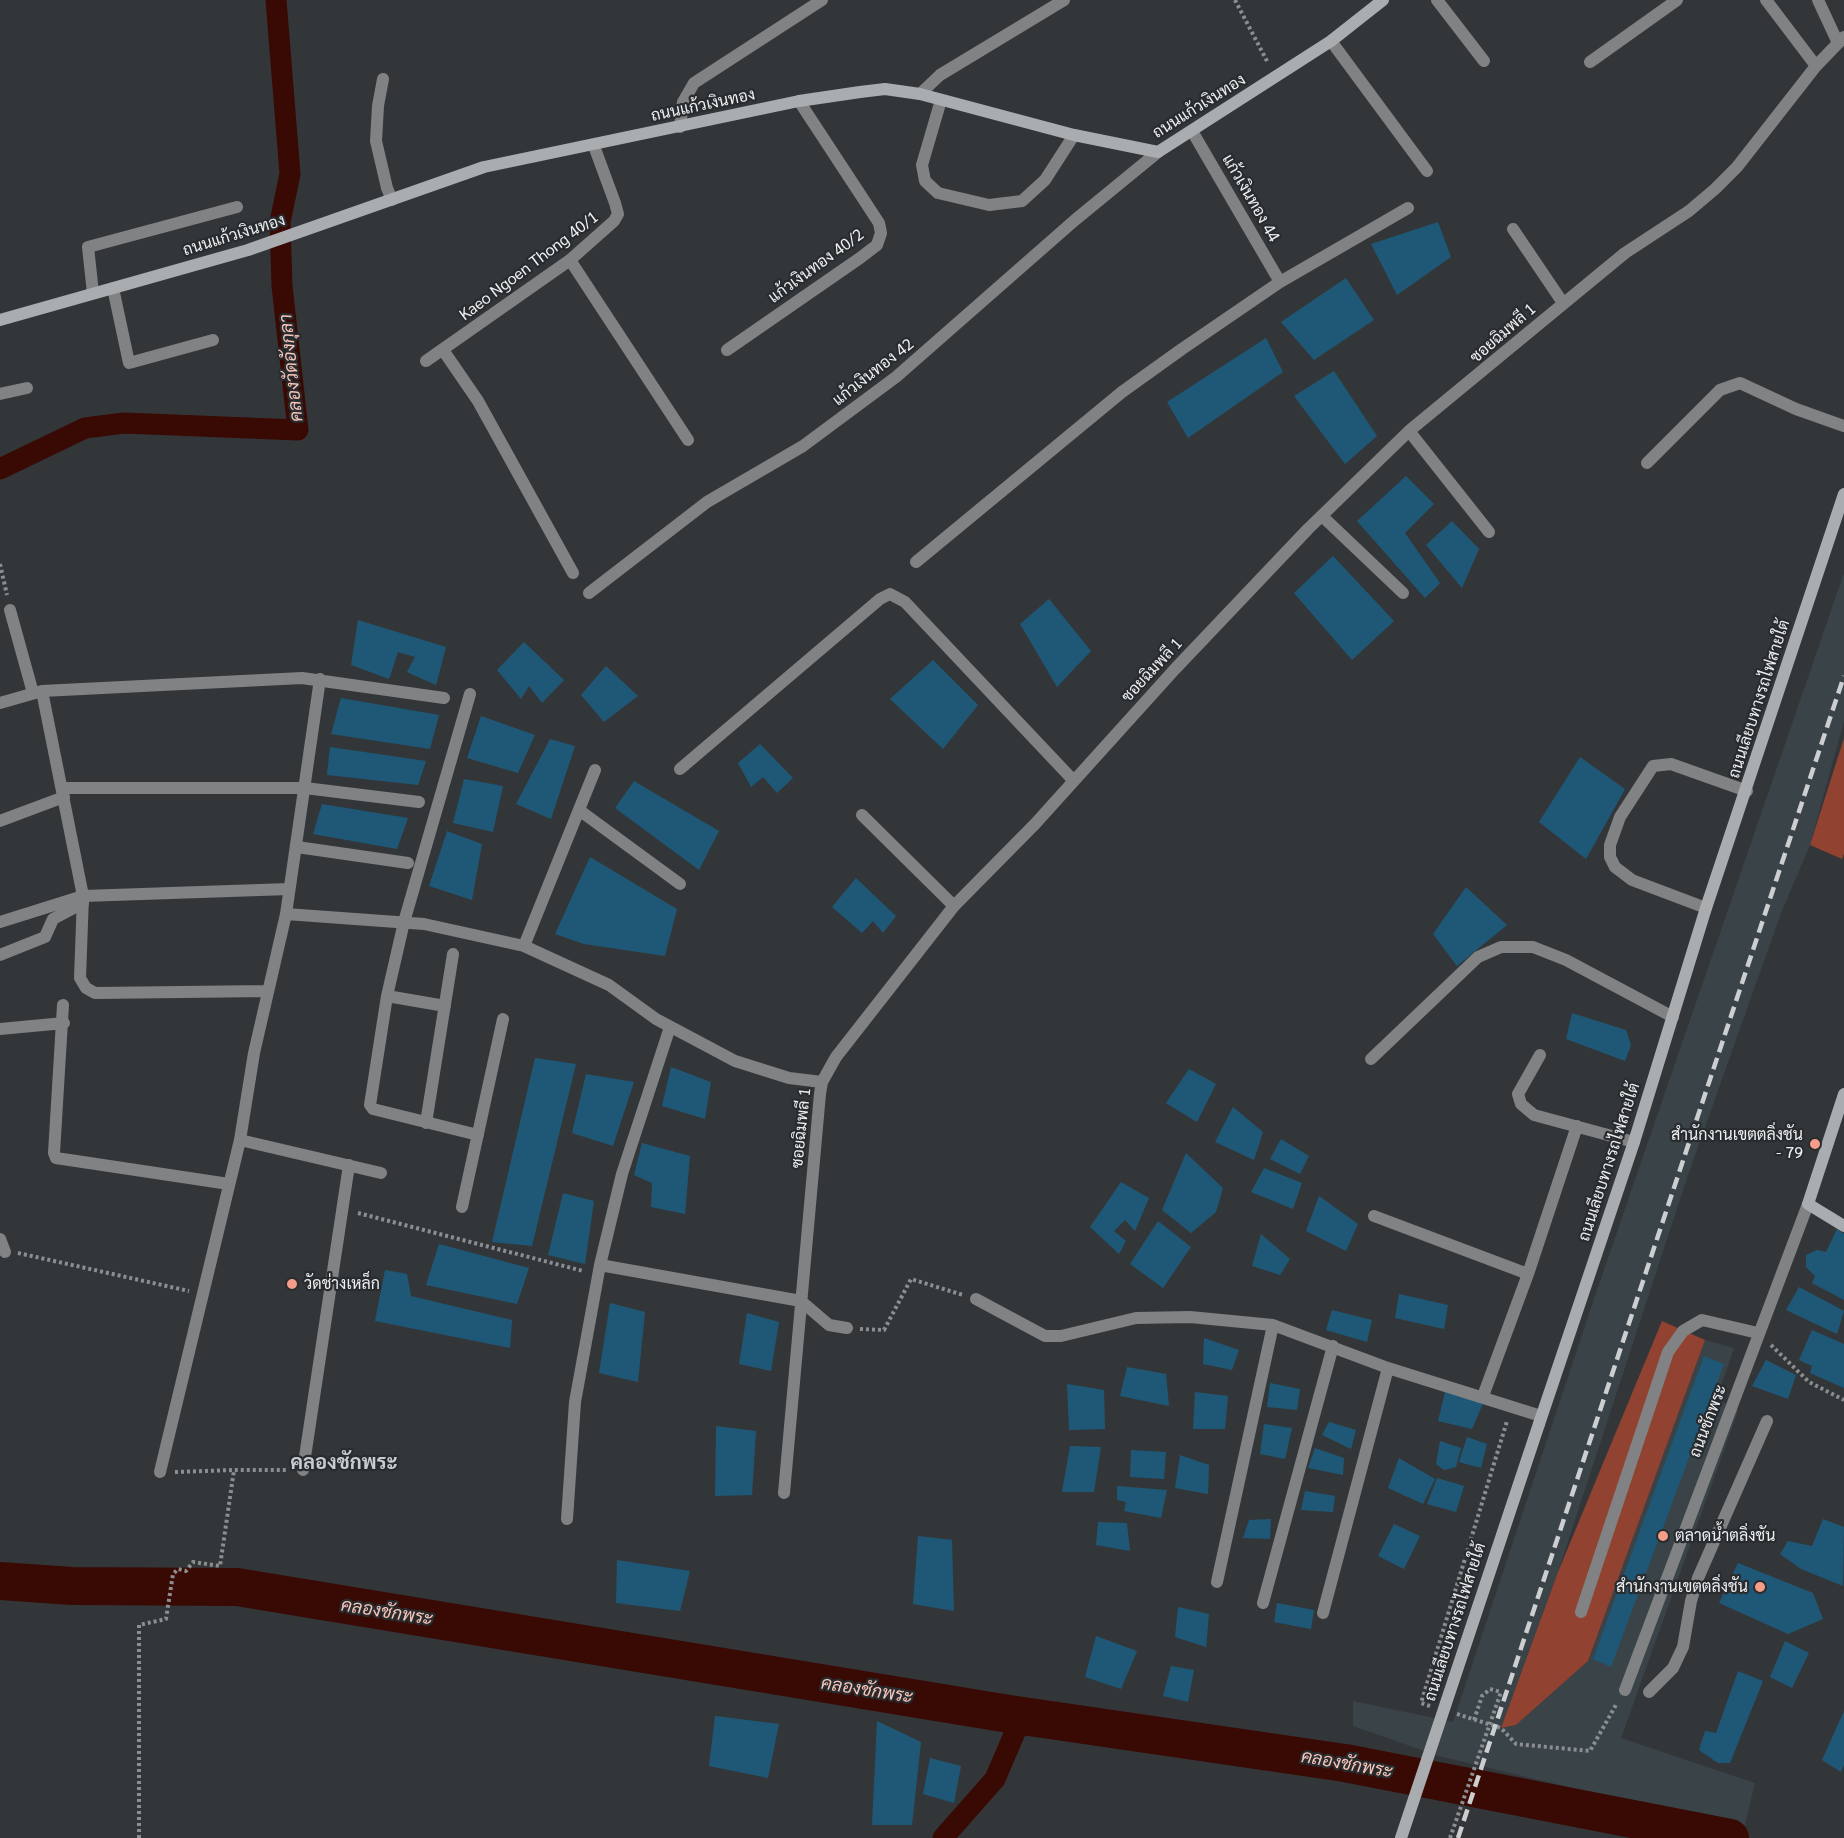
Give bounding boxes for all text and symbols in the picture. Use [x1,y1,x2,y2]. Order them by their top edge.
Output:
street label: ถนนแก้วเงินทอง [1149,70,1249,142]
street label: ถนนแก้วเงินทอง [649,85,757,125]
street label: แก้วเงินทอง 44 [1218,151,1284,245]
street label: Kaeo Ngoen Thong 40/1 [456,207,602,325]
street label: ถนนแก้วเงินทอง [181,210,287,260]
street label: แก้วเงินทอง 40/2 [765,225,867,307]
street label: ซอยฉิมพลี 1 [1466,299,1540,367]
water label: คลองวัดอังกุลา [275,313,307,423]
street label: แก้วเงินทอง 42 [829,334,917,410]
street label: ถนนเลียบทางรถไฟสายใต้ [1724,617,1794,781]
street label: ซอยฉิมพลี 1 [1117,634,1187,706]
street label: ถนนเลียบทางรถไฟสายใต้ [1574,1080,1644,1244]
street label: ซอยฉิมพลี 1 [787,1087,815,1169]
place label: สำนักงานเขตตลิ่งชัน - 79 [1671,1125,1803,1163]
marker: สำนักงานเขตตลิ่งชัน - 79 [1808,1137,1822,1151]
place label: วัดช่างเหล็ก [304,1274,380,1294]
marker: วัดช่างเหล็ก [285,1277,299,1291]
street label: ถนนชักพระ [1685,1382,1731,1460]
district label: คลองชักพระ [291,1451,397,1475]
place label: ตลาดน้ำตลิ่งชัน [1675,1526,1775,1546]
marker: ตลาดน้ำตลิ่งชัน [1656,1529,1670,1543]
street label: ถนนเลียบทางรถไฟสายใต้ [1420,1540,1490,1704]
place label: สำนักงานเขตตลิ่งชัน [1616,1577,1748,1597]
marker: สำนักงานเขตตลิ่งชัน [1753,1580,1767,1594]
water label: คลองชักพระ [340,1594,434,1630]
water label: คลองชักพระ [820,1672,914,1708]
water label: คลองชักพระ [1300,1745,1394,1783]

